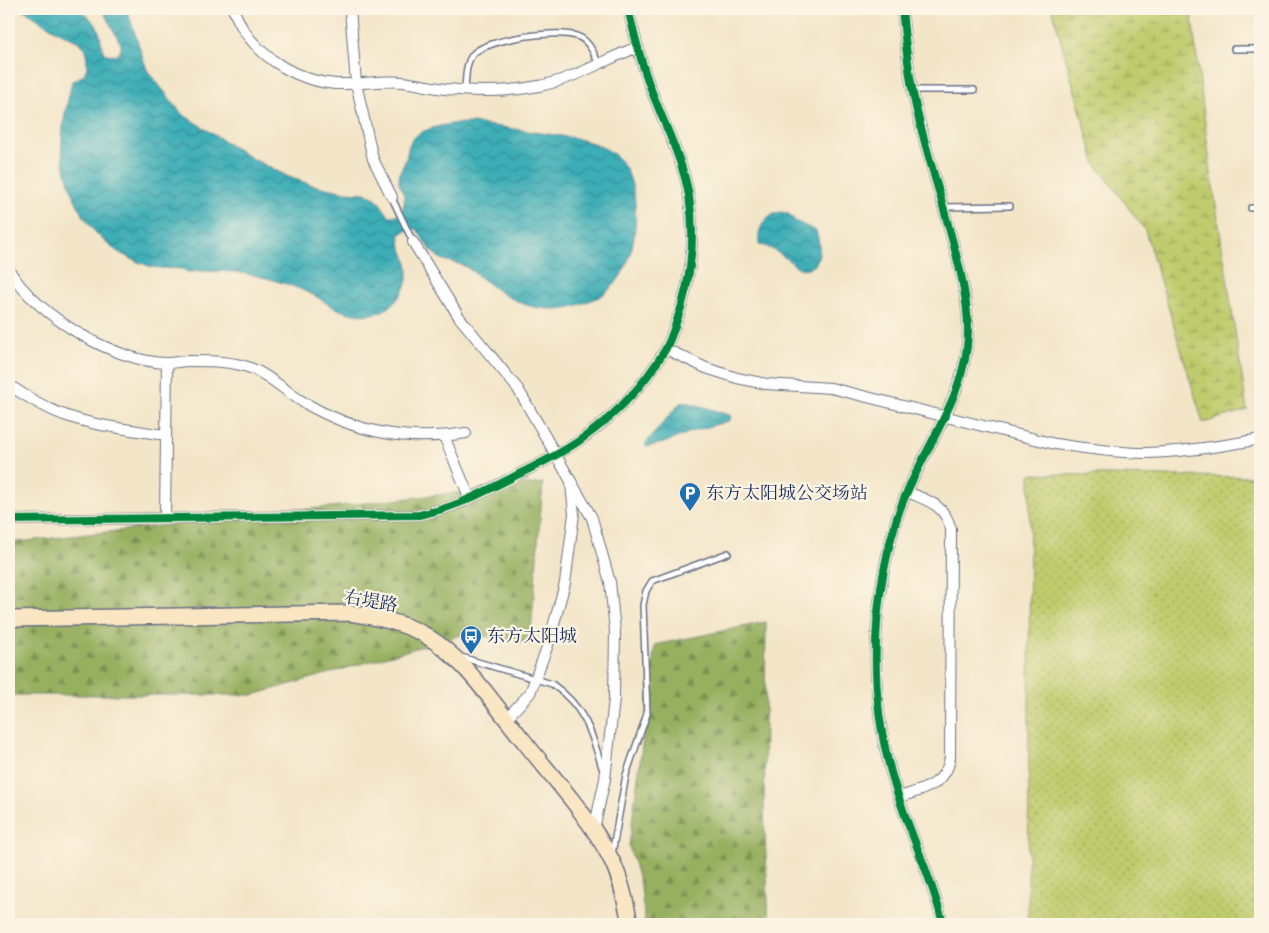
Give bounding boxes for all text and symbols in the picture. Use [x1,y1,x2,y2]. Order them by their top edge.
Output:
parking icon: 东方太阳城公交场站 [678,481,702,512]
place label: 东方太阳城公交场站 [706,482,868,504]
street label: 右堤路 [343,585,399,617]
bus stop icon: 东方太阳城 [459,624,483,655]
place label: 东方太阳城 [487,625,577,647]

